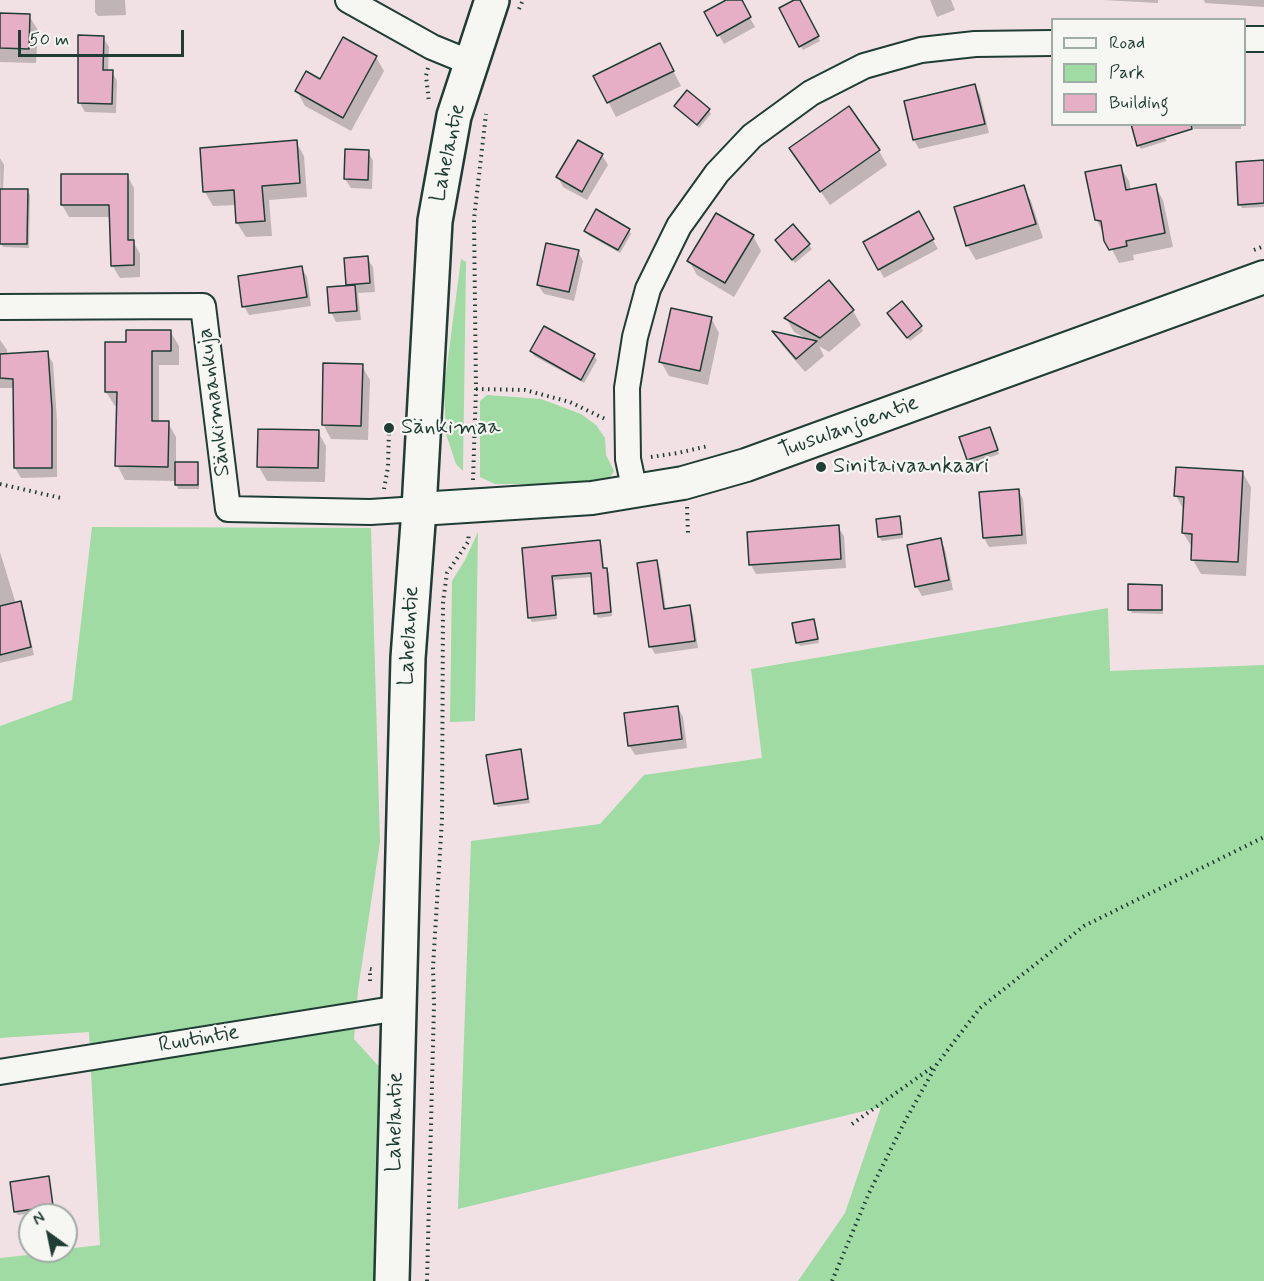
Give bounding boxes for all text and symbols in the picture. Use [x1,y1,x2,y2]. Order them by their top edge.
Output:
scale bar [21,18,188,56]
legend [1051,18,1246,126]
text: 50 m [29,28,69,52]
text: Road [1109,31,1145,55]
text: Park [1109,61,1145,85]
text: Building [1109,91,1169,115]
street label: Lahelantie [426,101,472,205]
street label: Sänkimaankuja [193,326,237,478]
street label: Tuusulanjoentie [776,391,922,465]
place label: Sänkimaa [401,415,501,441]
marker: Sänkimaa [382,421,396,435]
place label: Sinitaivaankaari [833,454,989,480]
marker: Sinitaivaankaari [814,460,828,474]
street label: Lahelantie [394,585,426,687]
street label: Ruutintie [157,1020,241,1060]
street label: Lahelantie [382,1072,410,1172]
north arrow [18,1203,78,1263]
text: N [29,1207,49,1231]

